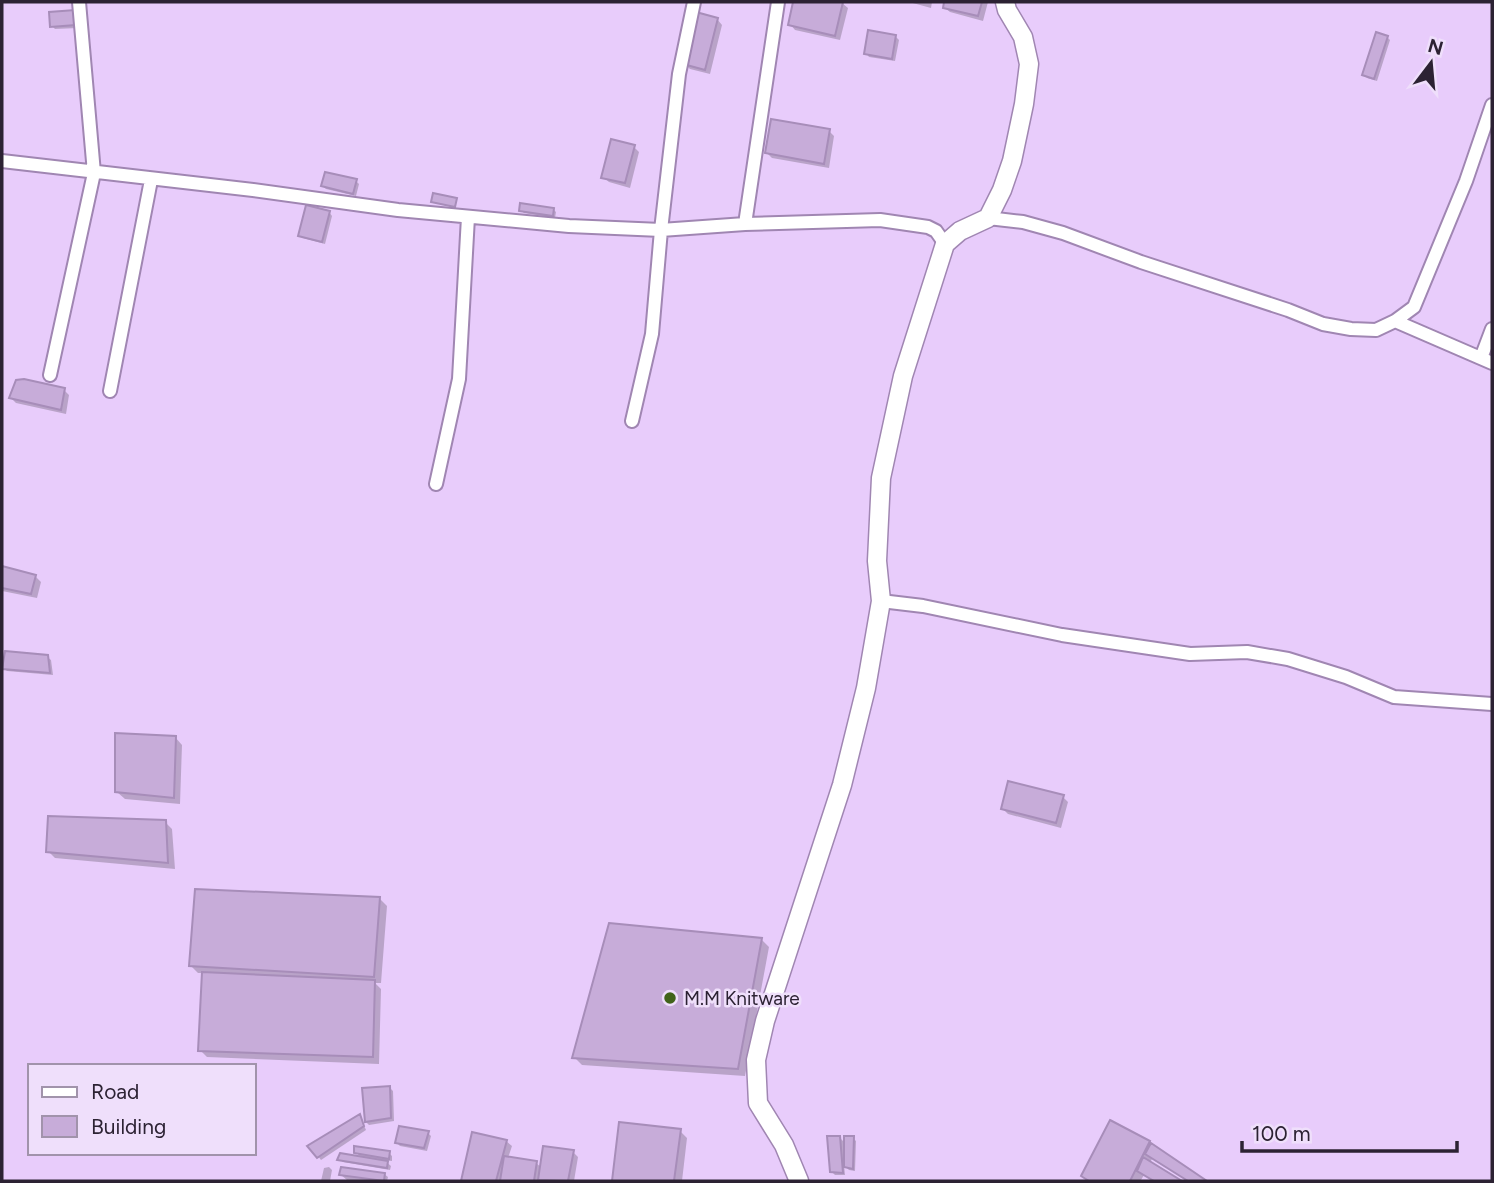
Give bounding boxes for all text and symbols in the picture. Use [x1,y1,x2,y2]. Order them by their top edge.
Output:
north arrow [1396,28,1466,98]
text: N [1425,34,1446,60]
place label: M.M Knitware [684,987,800,1010]
marker: M.M Knitware [662,990,678,1006]
legend [28,1064,256,1155]
text: Road [91,1079,139,1104]
scale bar [1242,1110,1457,1154]
text: Building [91,1114,166,1139]
text: 100 m [1252,1121,1311,1146]

